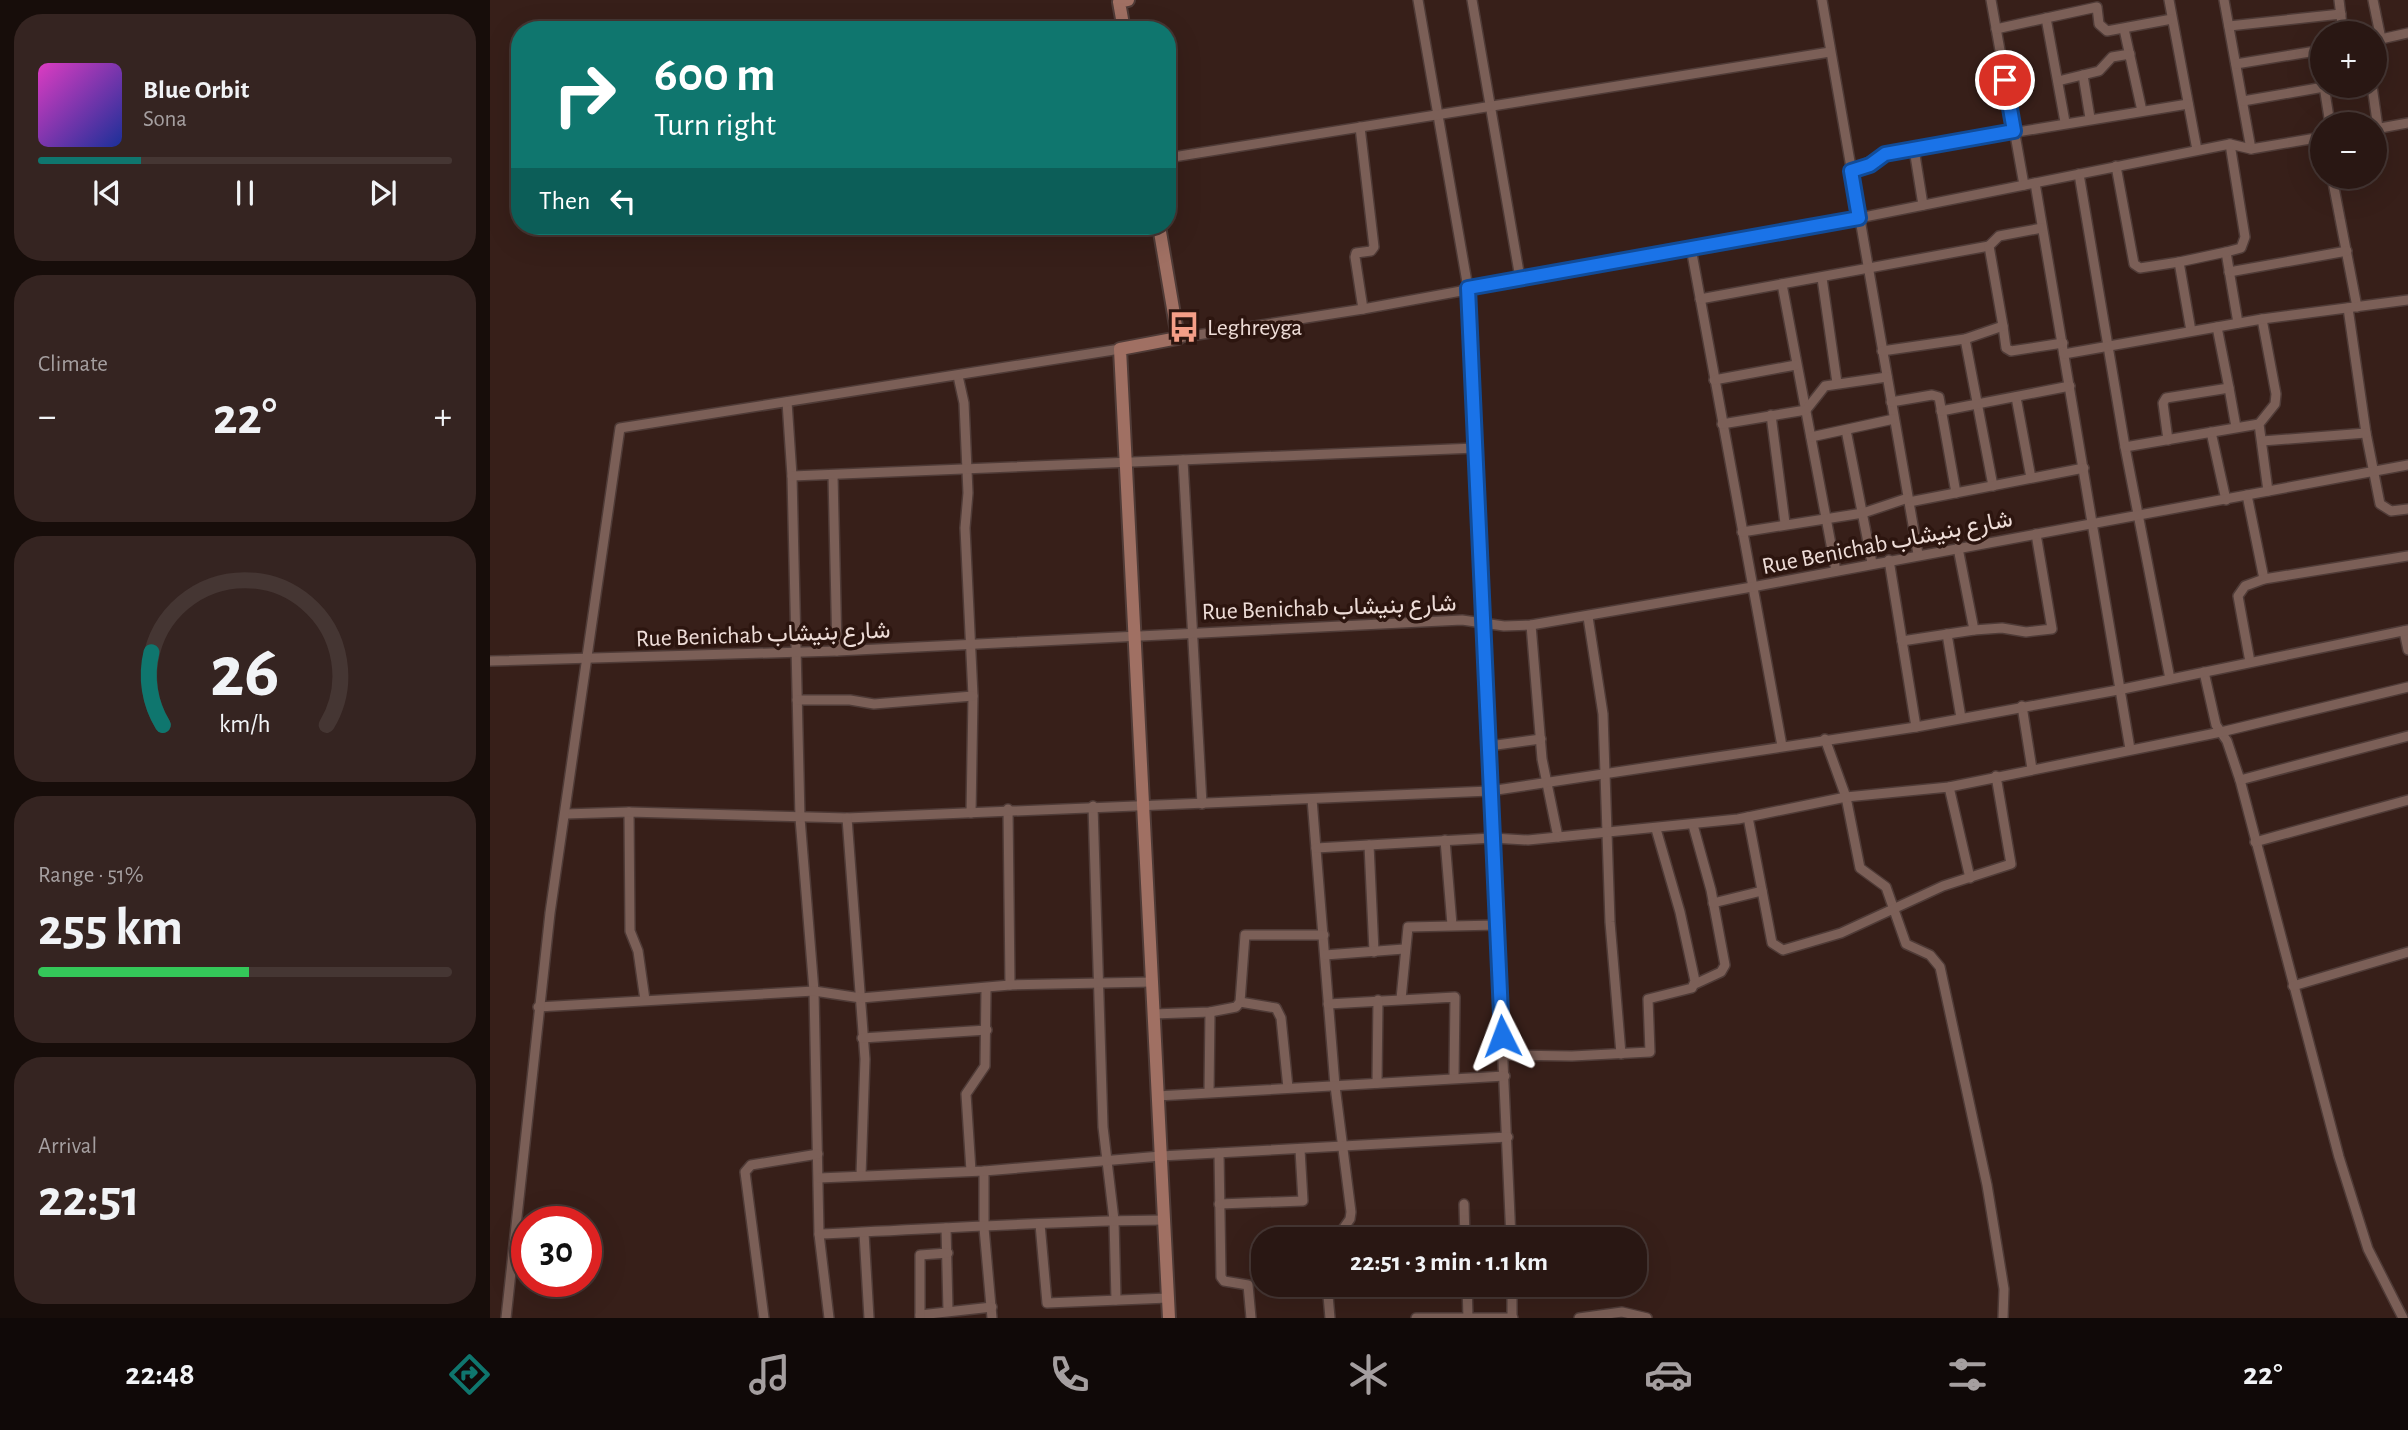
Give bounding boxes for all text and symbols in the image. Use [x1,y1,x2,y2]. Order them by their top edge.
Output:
map controls [2310,21,2387,189]
button: + [2310,21,2387,98]
icon: right [539,49,630,140]
pin [1975,50,2035,110]
text: 600 m [654,51,776,100]
icon: arrive [1986,61,2024,99]
text: Blue Orbit [143,77,249,103]
text: Sona [143,108,187,131]
text: Turn right [654,109,776,141]
button: − [2310,112,2387,189]
icon: previous [88,174,126,212]
icon: pause [226,174,264,212]
icon: next [364,174,402,212]
icon: left [604,182,642,220]
text: Then [539,188,590,214]
bus stop icon: Leghreyga [1167,310,1201,344]
place label: Leghreyga [1207,316,1302,340]
text: Climate [38,353,108,376]
text: 22° [213,391,277,443]
text: − [38,398,56,436]
text: + [434,398,452,436]
street label: Rue Benichab شارع بنيشاب [1760,507,2015,582]
street label: Rue Benichab شارع بنيشاب [1201,592,1457,627]
street label: Rue Benichab شارع بنيشاب [635,619,891,654]
text: 26 [210,637,280,710]
text: km/h [219,712,271,737]
text: Range · 51% [38,864,144,887]
text: 255 km [38,902,183,954]
position arrow [1465,999,1539,1073]
text: Arrival [38,1135,97,1158]
text: 22:51 [38,1173,140,1225]
speed limit sign: 30 [511,1206,602,1297]
text: 22:51 · 3 min · 1.1 km [1350,1249,1548,1275]
icon: directions [445,1350,494,1399]
icon: music [745,1350,794,1399]
icon: phone [1045,1350,1094,1399]
icon: climate [1344,1350,1393,1399]
icon: car [1644,1350,1693,1399]
icon: filters [1943,1350,1992,1399]
text: 22:48 [125,1358,195,1390]
text: 22° [2243,1358,2283,1390]

